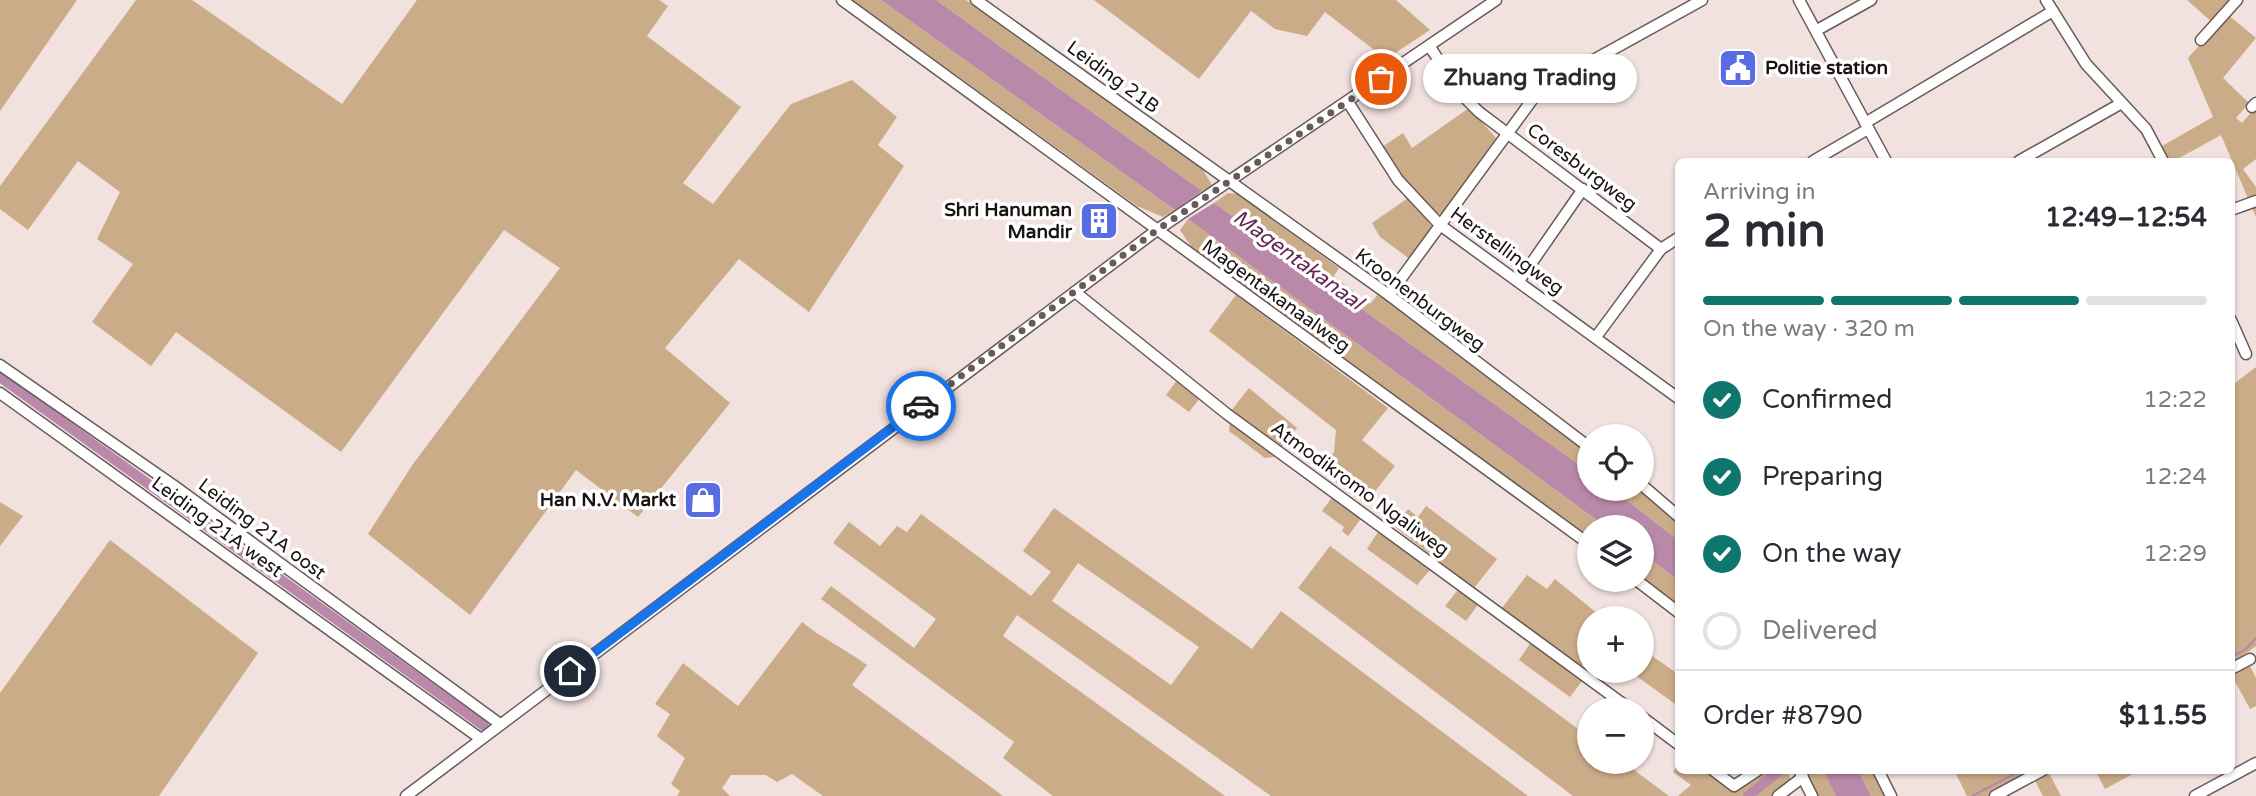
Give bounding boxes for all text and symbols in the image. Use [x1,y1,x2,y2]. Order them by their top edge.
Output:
street label: Leiding 21B [1063,36,1163,118]
public building icon: Politie station [1717,47,1759,89]
pin [1351,49,1411,109]
callout: Zhuang Trading [1423,55,1636,104]
place label: Politie station [1765,57,1888,79]
icon: bag [1362,60,1400,98]
text: Zhuang Trading [1443,64,1617,92]
street label: Coresburgweg [1523,119,1641,215]
text: Arriving in [1703,178,1816,206]
place label: Shri Hanuman Mandir [944,199,1073,243]
building icon: Shri Hanuman Mandir [1078,200,1120,242]
text: 12:49–12:54 [2045,202,2207,233]
street label: Herstellingweg [1446,203,1568,299]
text: 2 min [1703,204,1826,259]
water label: Magentakanaal [1228,205,1370,317]
street label: Magentakanaalweg [1198,235,1354,357]
street label: Kroonenburgweg [1351,244,1489,356]
text: On the way · 320 m [1703,315,1915,343]
courier [886,371,956,441]
icon: check [1703,381,1741,419]
text: Confirmed [1762,384,1892,415]
text: 12:22 [2143,386,2207,414]
icon: car [902,387,940,425]
street label: Atmodikromo Ngaliweg [1267,417,1453,561]
map controls [1577,424,1654,774]
button: locate [1577,424,1654,501]
icon: check [1703,458,1741,496]
text: Preparing [1762,461,1883,492]
text: 12:24 [2143,463,2207,491]
street label: Leiding 21A west [147,472,287,582]
street label: Leiding 21A oost [194,474,330,584]
shop icon: Han N.V. Markt [682,479,724,521]
place label: Han N.V. Markt [540,489,677,511]
button: layers [1577,515,1654,592]
icon: check [1703,535,1741,573]
text: On the way [1762,538,1902,569]
text: 12:29 [2143,540,2207,568]
button: + [1577,606,1654,683]
text: Delivered [1762,615,1878,646]
pin [540,641,600,701]
icon: home [551,652,589,690]
button: − [1577,697,1654,774]
text: Order #8790 [1703,700,1863,731]
text: $11.55 [2119,700,2207,731]

